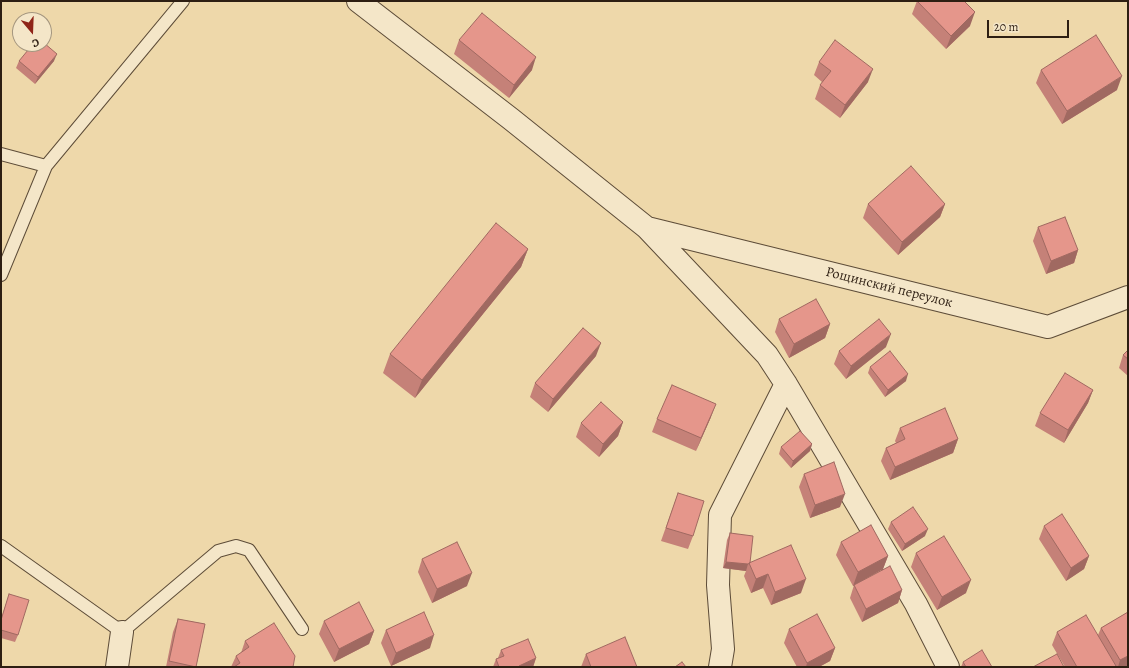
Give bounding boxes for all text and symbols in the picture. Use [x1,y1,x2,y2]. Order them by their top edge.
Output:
north arrow [12,12,52,52]
scale bar [989,12,1071,38]
text: 20 m [994,19,1018,35]
text: С [30,35,41,51]
street label: Рощинский переулок [824,264,954,312]

